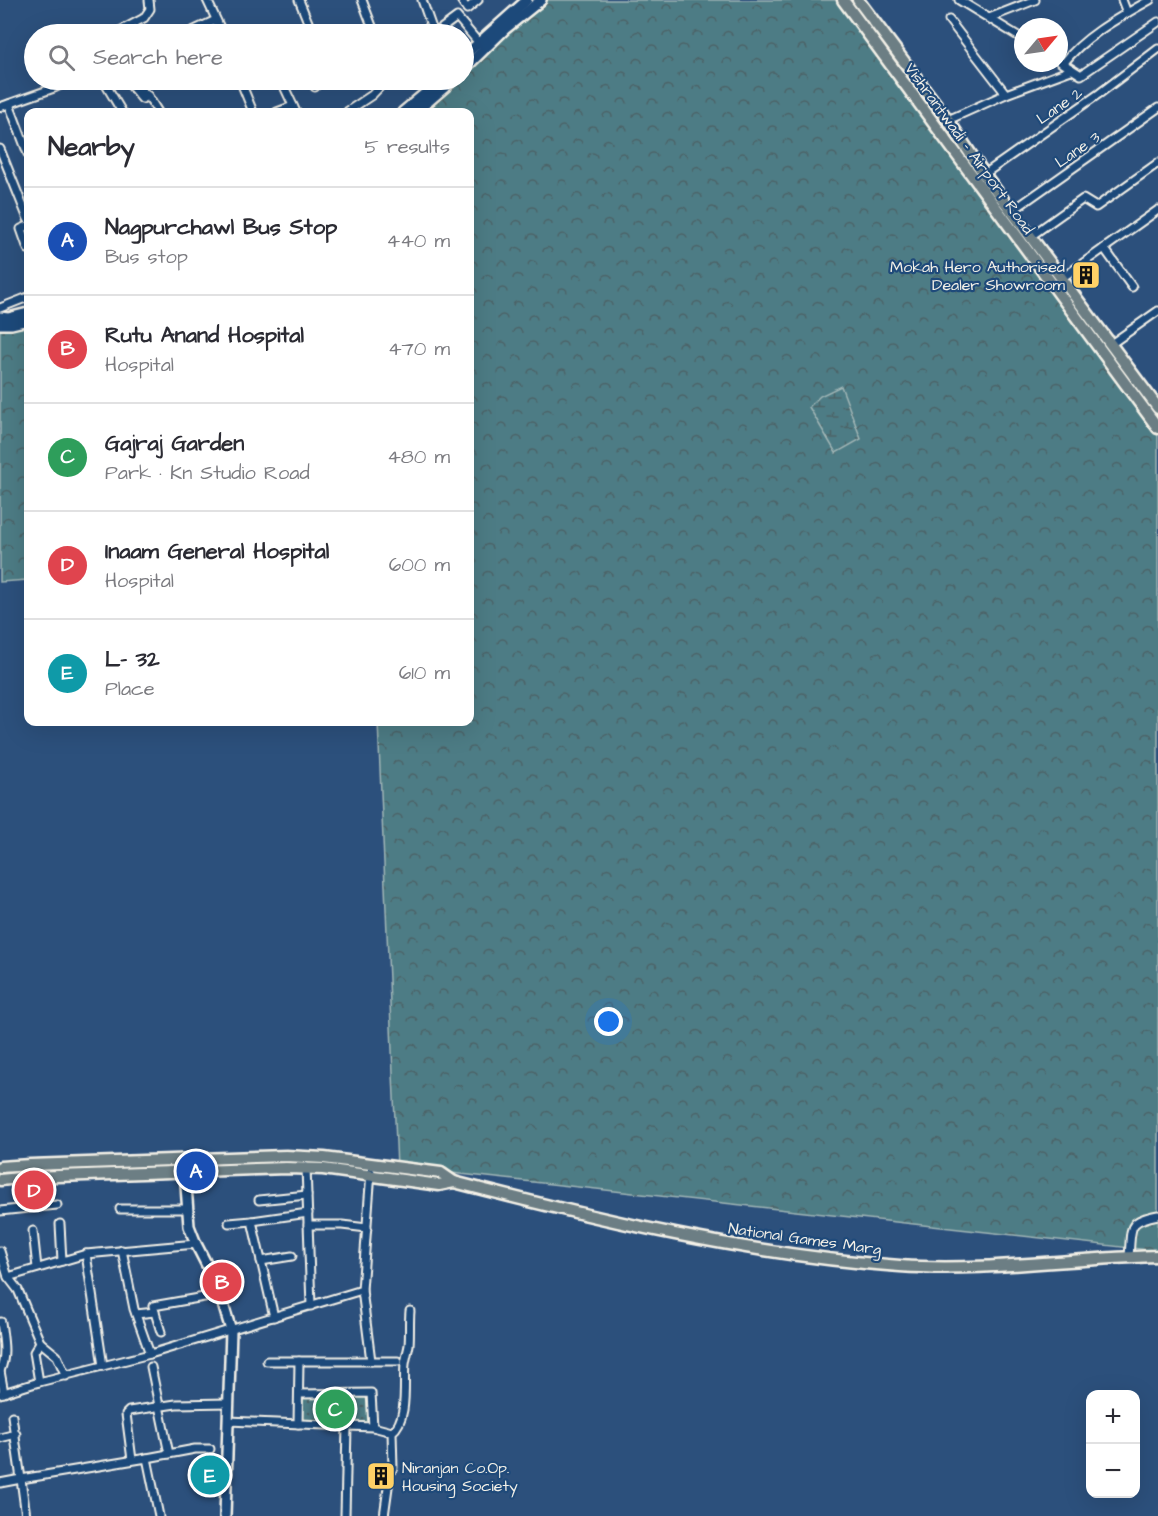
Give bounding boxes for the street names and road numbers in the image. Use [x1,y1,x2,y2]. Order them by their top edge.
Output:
street label: Vishrantwadi - Airport Road [899,58,1039,239]
street label: Lane 2 [1032,82,1087,130]
street label: Lane 3 [1051,126,1105,173]
street label: National Games Marg [727,1217,883,1262]

